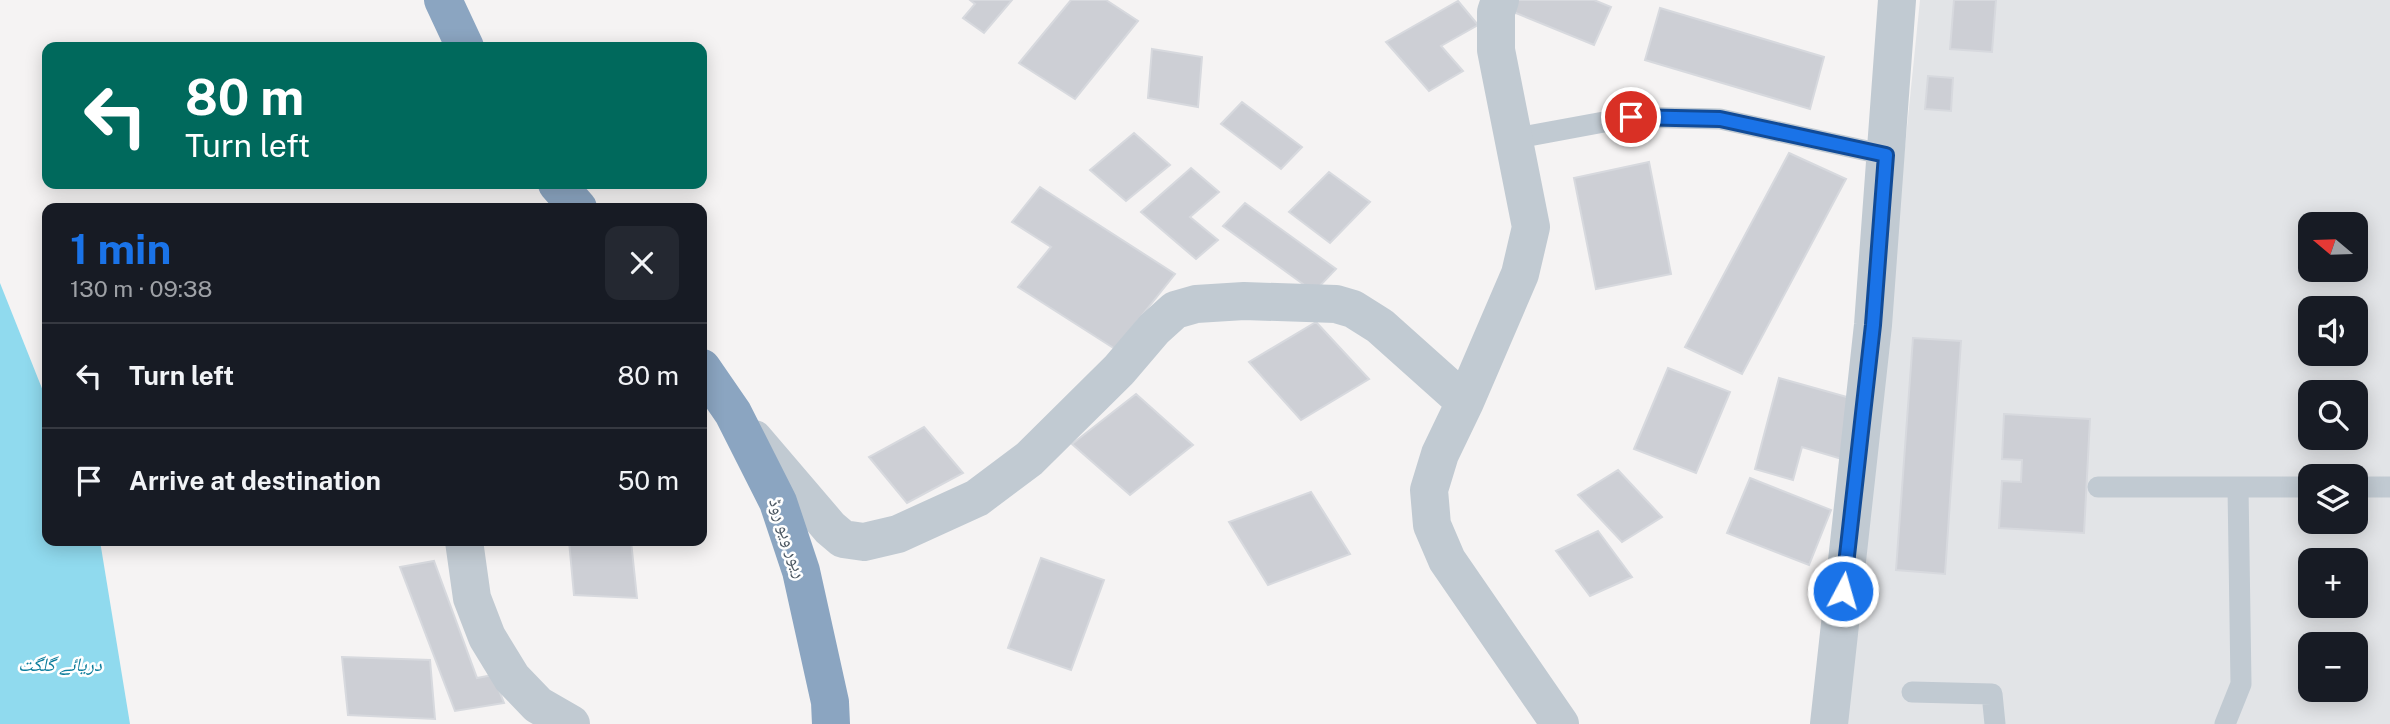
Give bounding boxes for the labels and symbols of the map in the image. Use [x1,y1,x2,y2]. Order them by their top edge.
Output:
pin [1601,87,1661,147]
north arrow [2298,212,2368,282]
street label: ریور ویو روڈ [765,495,812,581]
position arrow [1806,554,1880,628]
water label: دریائے گلگت [18,653,102,675]

